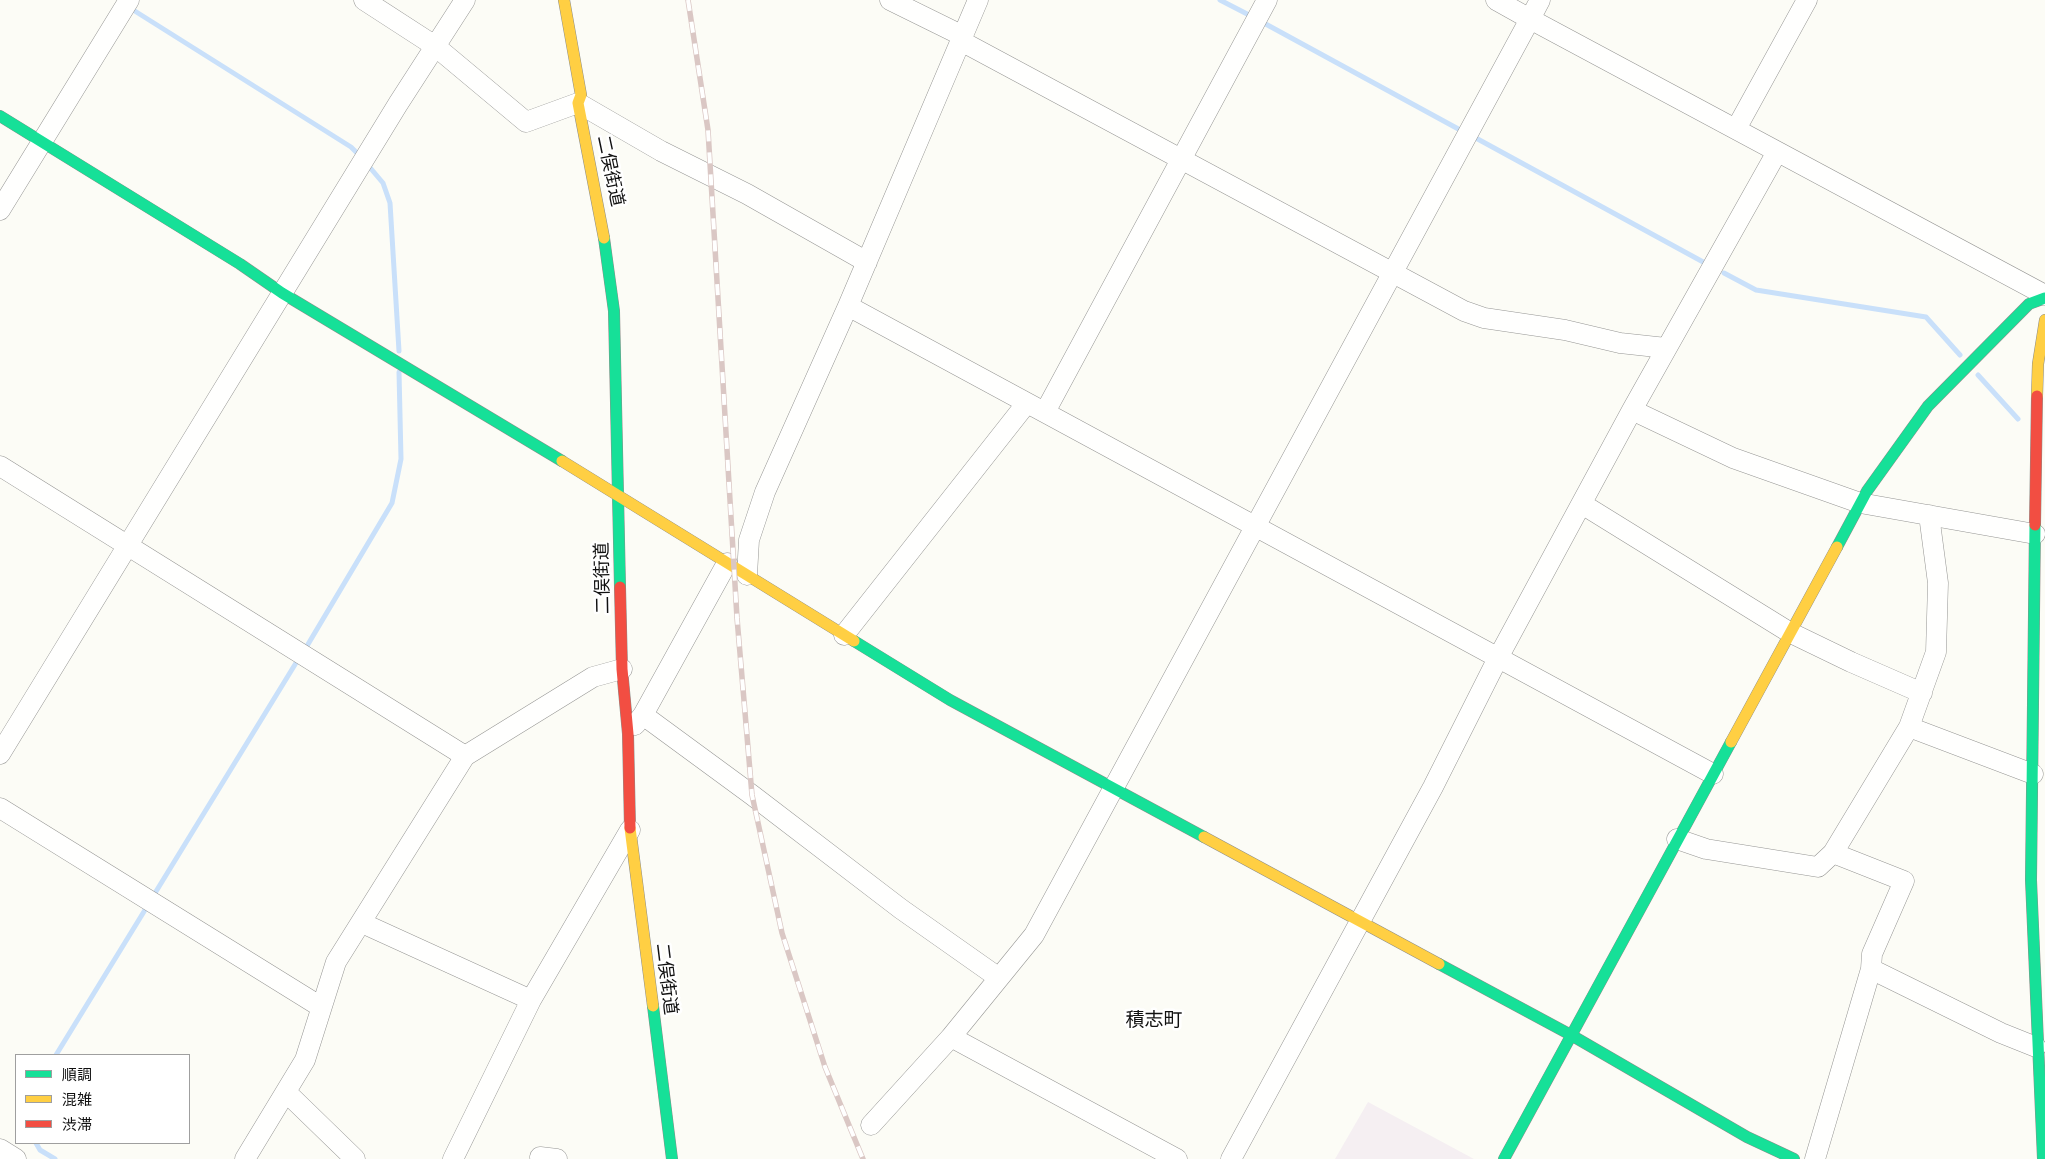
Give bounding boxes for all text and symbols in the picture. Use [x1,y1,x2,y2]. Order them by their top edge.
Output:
street label: 二俣街道 [592,134,628,208]
street label: 二俣街道 [592,542,614,614]
street label: 二俣街道 [651,942,681,1016]
district label: 積志町 [1126,1010,1182,1032]
legend [15,1054,190,1144]
text: 順調 [62,1065,92,1084]
text: 混雑 [62,1090,92,1109]
text: 渋滞 [62,1115,92,1134]

